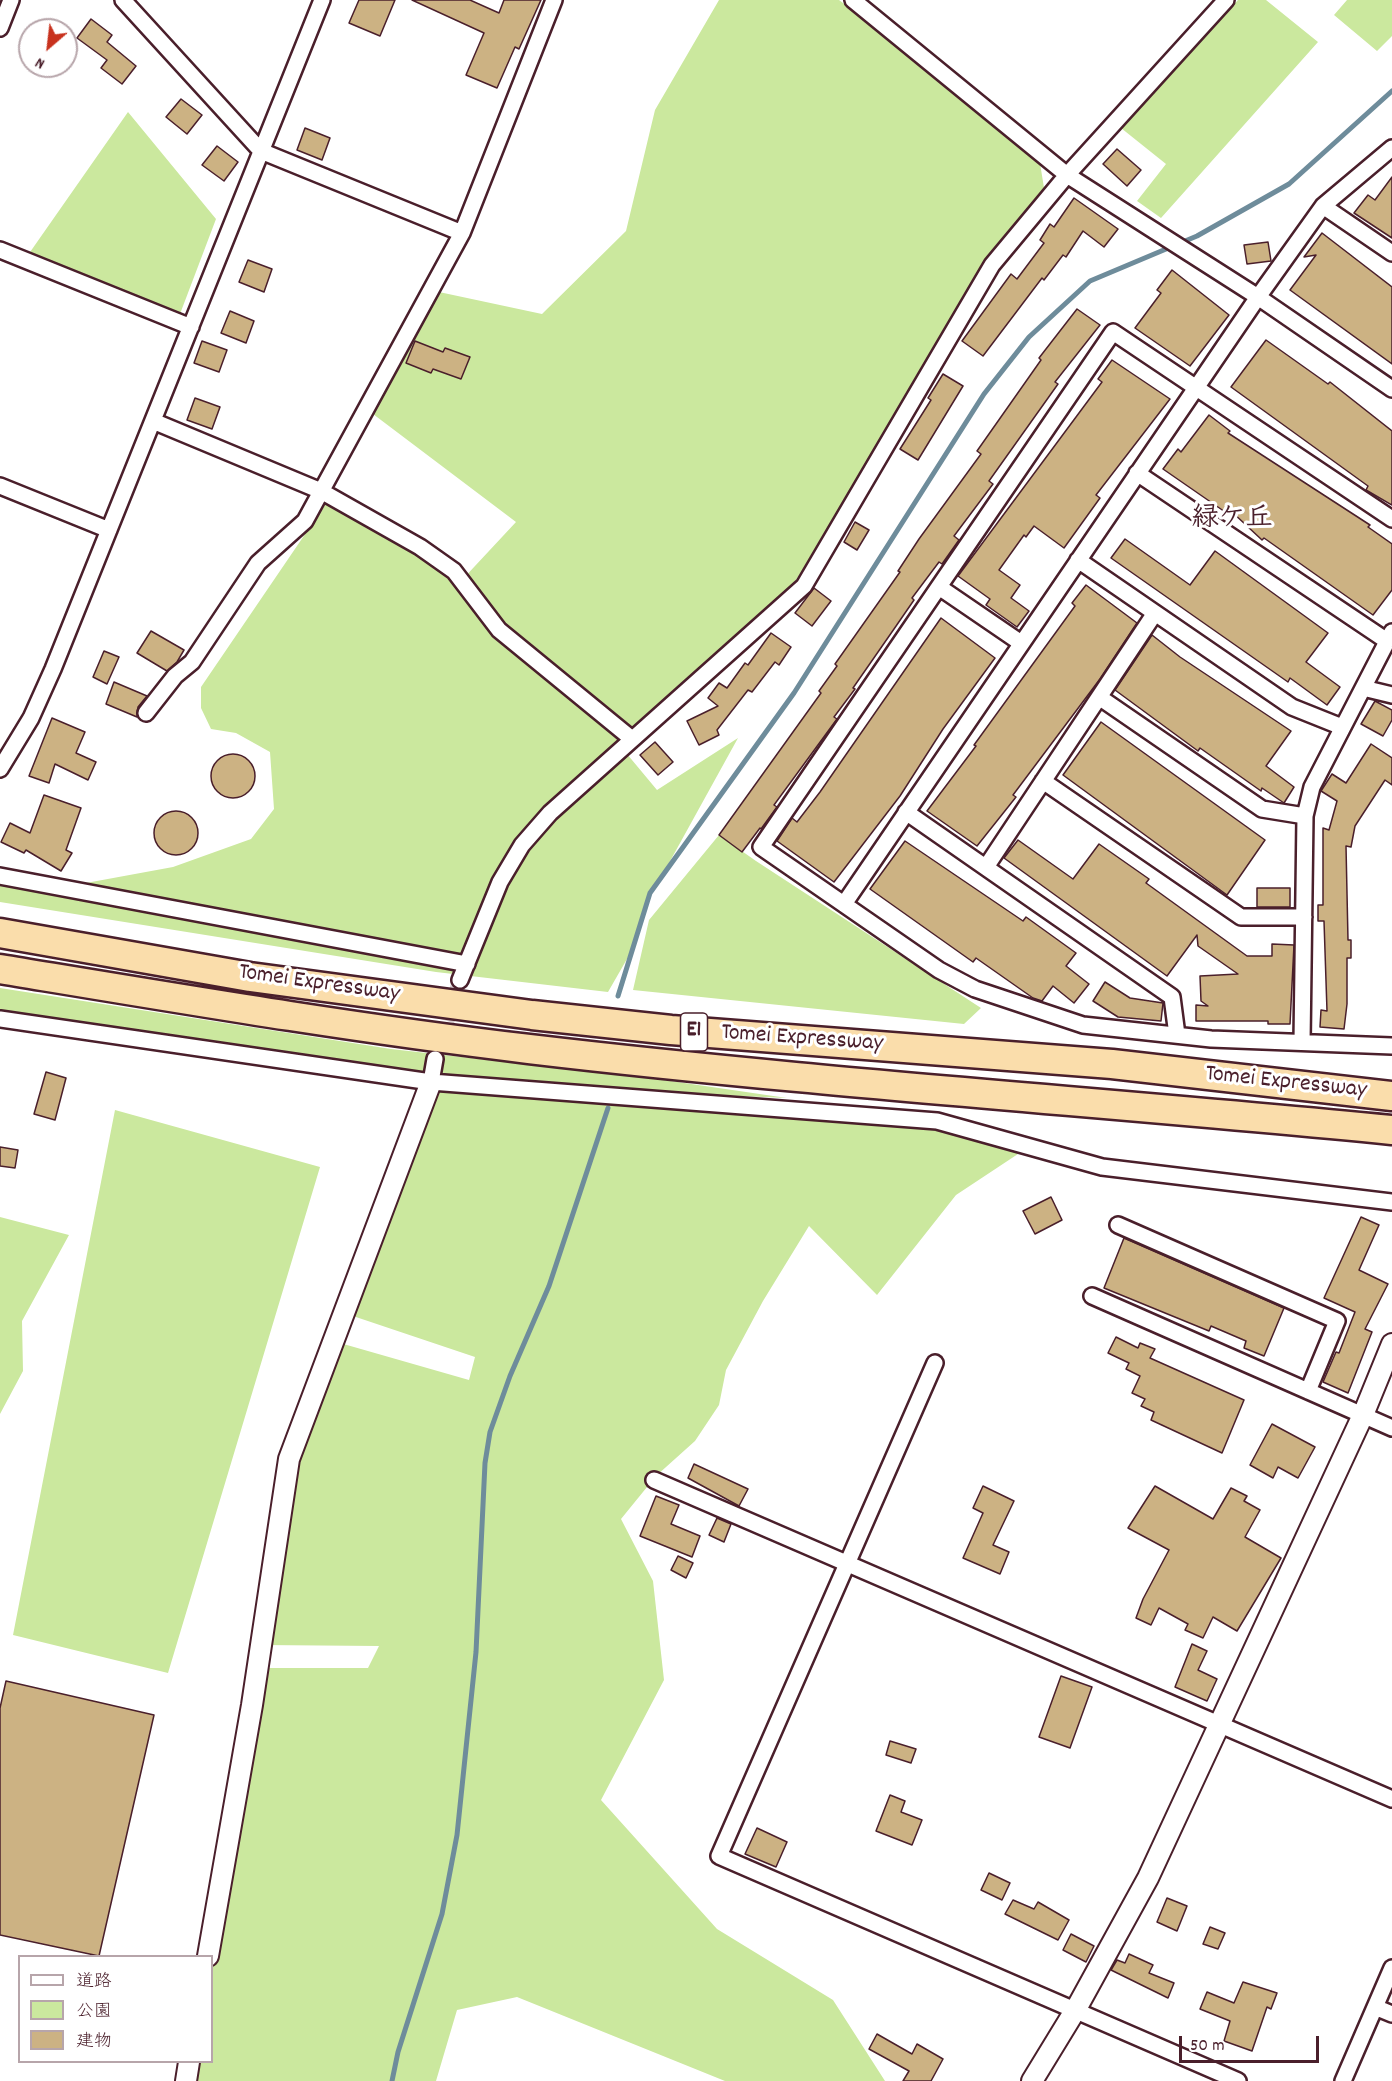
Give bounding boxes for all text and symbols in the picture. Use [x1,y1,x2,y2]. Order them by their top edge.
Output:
north arrow [18,18,78,78]
text: N [31,51,49,75]
district label: 緑ケ丘 [1192,505,1272,537]
street label: Tomei Expressway [237,959,401,1011]
road number: E1 [680,1013,708,1051]
street label: Tomei Expressway [720,1020,884,1060]
street label: Tomei Expressway [1204,1061,1368,1107]
legend [18,1955,213,2063]
text: 道路 [76,1970,112,1995]
text: 公園 [76,2000,112,2025]
scale bar [1182,2024,1322,2062]
text: 建物 [76,2030,112,2055]
text: 50 m [1190,2034,1225,2059]

